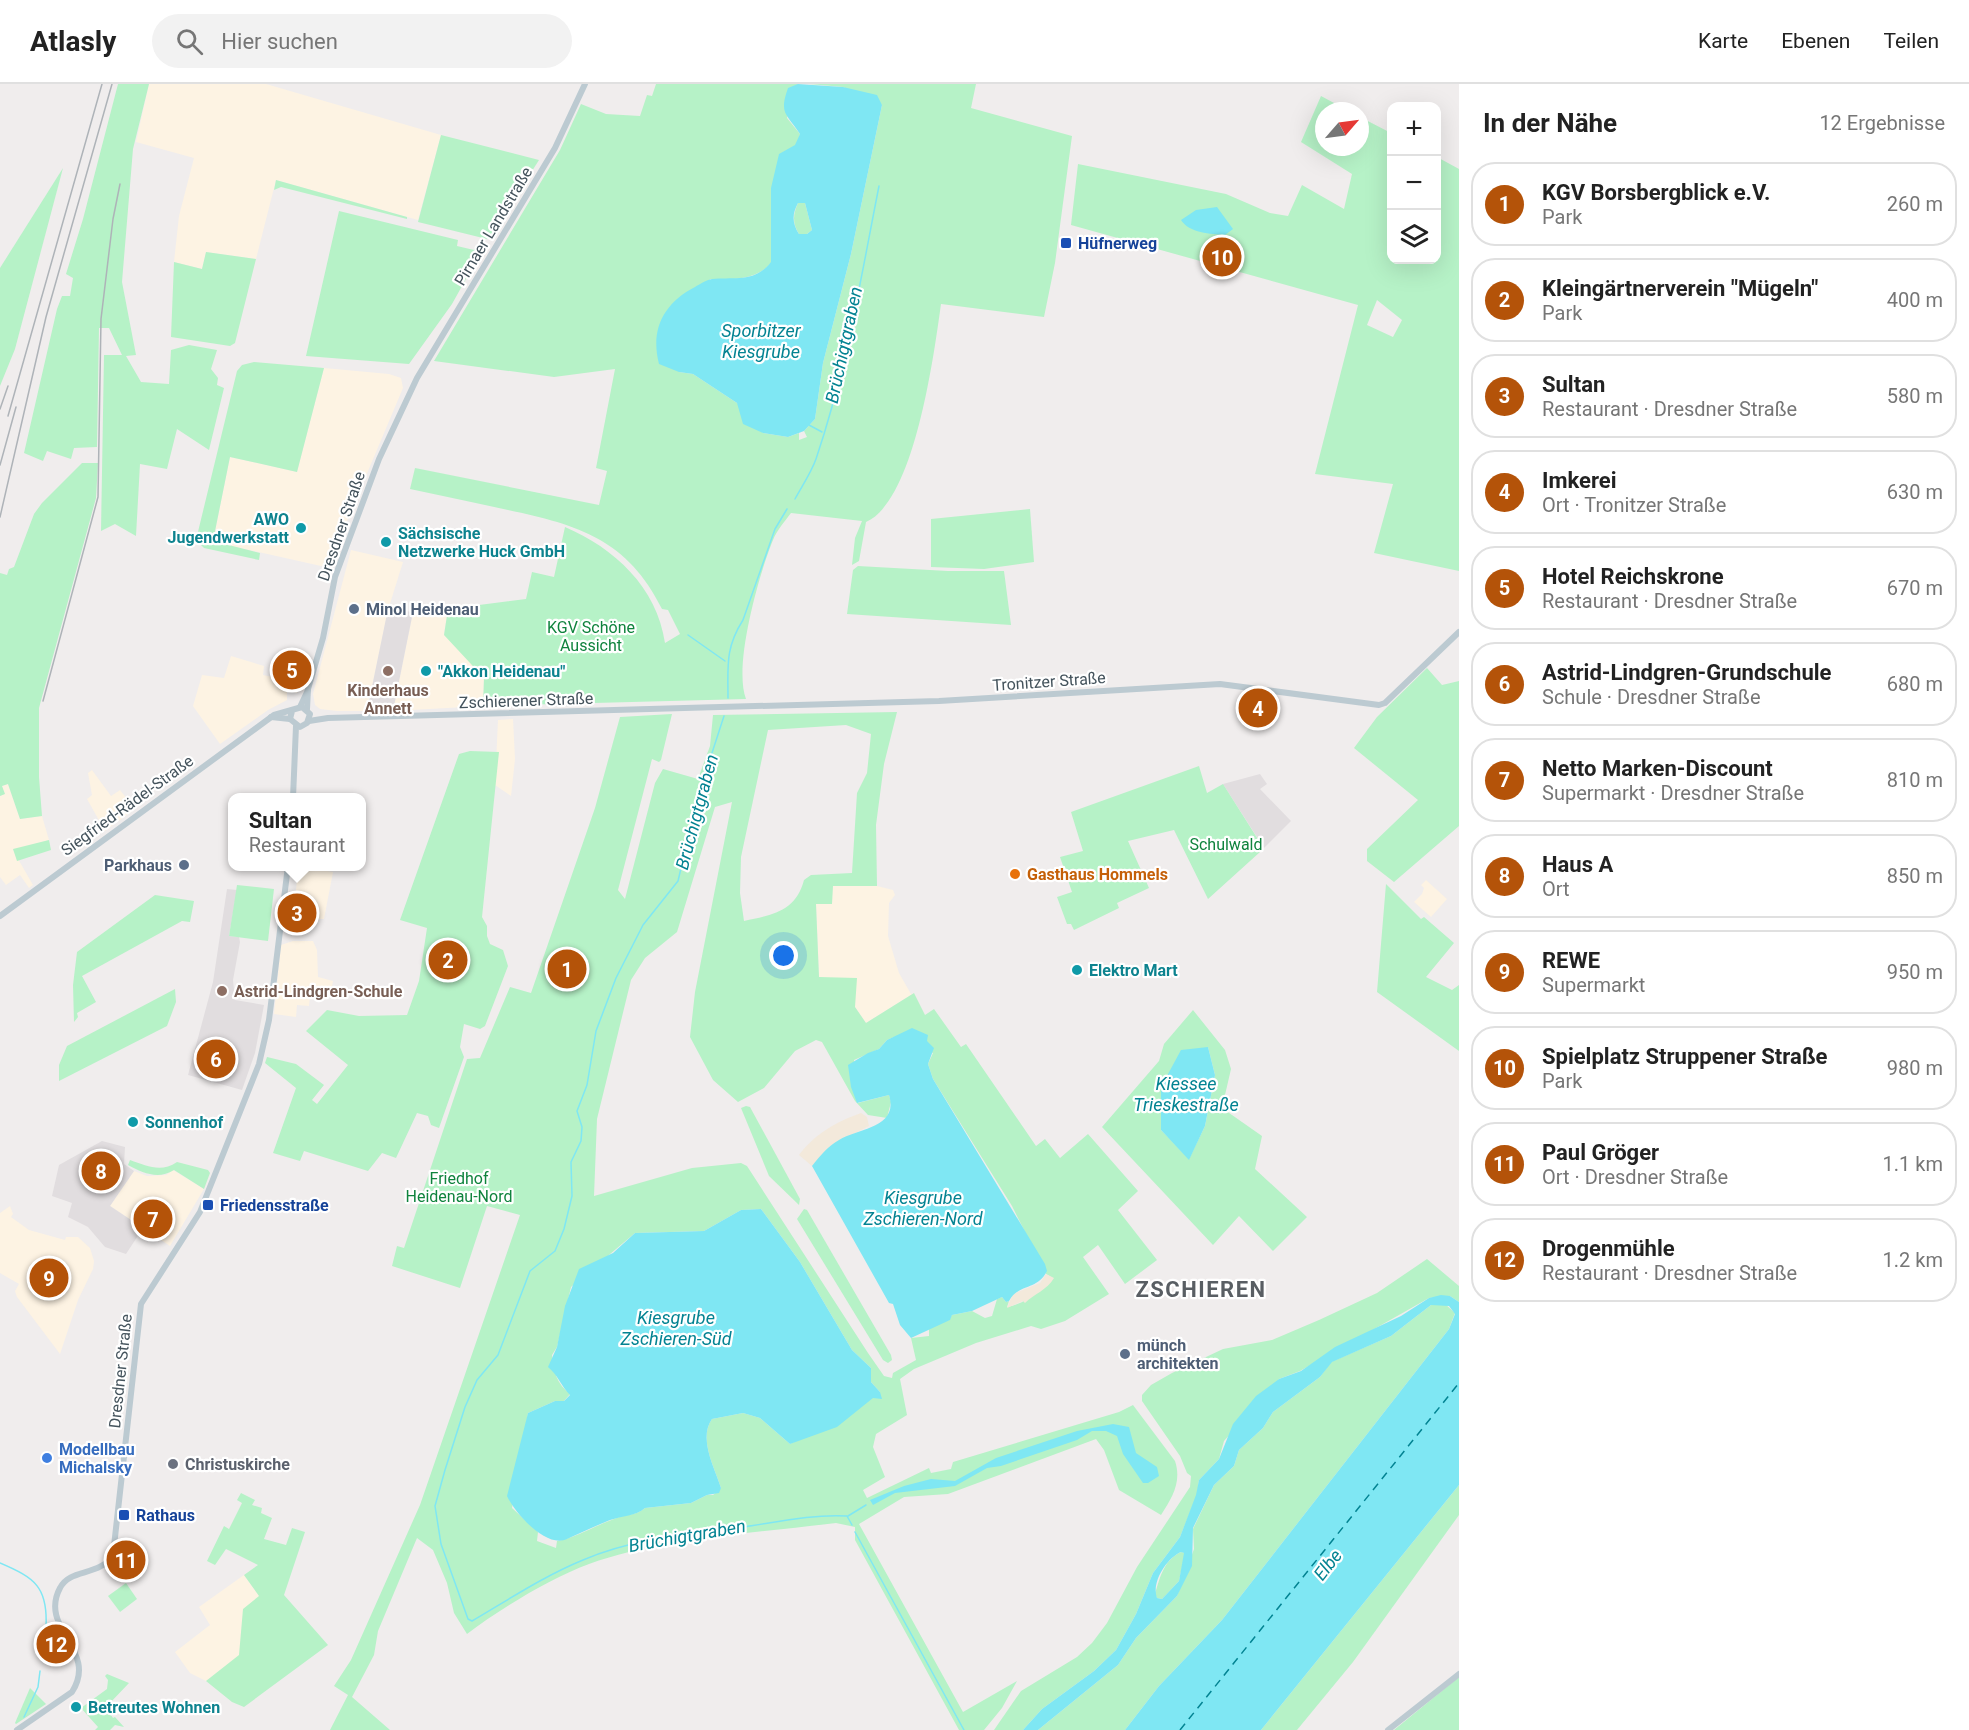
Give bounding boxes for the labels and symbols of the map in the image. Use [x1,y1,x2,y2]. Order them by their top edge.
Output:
north arrow [1315,102,1369,156]
street label: Pirnaer Landstraße [450,163,536,289]
place label: Hüfnerweg [1078,234,1157,253]
pin: 10 [1202,234,1242,279]
marker: Hüfnerweg [1059,236,1073,250]
water label: Brüchigtgraben [821,285,866,405]
water label: Sporbitzer Kiesgrube [721,320,802,362]
street label: Dresdner Straße [314,469,369,584]
place label: AWO Jugendwerkstatt [168,510,290,547]
marker: AWO Jugendwerkstatt [294,521,308,535]
place label: Sächsische Netzwerke Huck GmbH [398,524,565,561]
marker: Sächsische Netzwerke Huck GmbH [379,535,393,549]
place label: Minol Heidenau [366,600,479,619]
marker: Minol Heidenau [347,602,361,616]
park label: KGV Schöne Aussicht [547,618,635,655]
pin: 5 [272,648,312,692]
place label: "Akkon Heidenau" [438,662,565,681]
marker: Kinderhaus Annett [381,664,395,678]
marker: "Akkon Heidenau" [419,664,433,678]
street label: Tronitzer Straße [992,668,1106,695]
place label: Kinderhaus Annett [347,681,429,718]
pin: 4 [1238,686,1278,730]
street label: Zschierener Straße [459,689,594,712]
street label: Siegfried-Rädel-Straße [58,751,197,860]
water label: Brüchigtgraben [671,752,722,872]
park label: Schulwald [1189,835,1263,854]
place label: Parkhaus [104,856,172,875]
marker: Parkhaus [177,858,191,872]
place label: Gasthaus Hommels [1027,865,1168,884]
marker: Gasthaus Hommels [1008,867,1022,881]
pin: 3 [278,890,316,936]
pin: 2 [428,938,468,982]
your location [769,941,798,970]
pin: 1 [548,946,586,992]
place label: Elektro Mart [1089,961,1178,980]
marker: Elektro Mart [1070,963,1084,977]
place label: Astrid-Lindgren-Schule [234,982,403,1001]
marker: Astrid-Lindgren-Schule [215,984,229,998]
pin: 6 [196,1036,236,1082]
water label: Kiessee Trieskestraße [1133,1073,1239,1115]
place label: Sonnenhof [145,1113,223,1132]
marker: Sonnenhof [126,1115,140,1129]
pin: 8 [82,1148,120,1194]
park label: Friedhof Heidenau-Nord [406,1169,512,1206]
water label: Kiesgrube Zschieren-Nord [862,1187,984,1229]
pin: 7 [134,1196,172,1242]
place label: Friedensstraße [220,1196,329,1215]
marker: Friedensstraße [201,1198,215,1212]
pin: 9 [29,1256,68,1300]
district label: ZSCHIEREN [1135,1277,1267,1302]
water label: Kiesgrube Zschieren-Süd [619,1307,733,1349]
street label: Dresdner Straße [105,1313,136,1429]
place label: münch architekten [1137,1336,1218,1373]
marker: münch architekten [1118,1347,1132,1361]
place label: Modellbau Michalsky [59,1440,135,1477]
marker: Modellbau Michalsky [40,1451,54,1465]
place label: Christuskirche [185,1455,290,1474]
marker: Christuskirche [166,1457,180,1471]
place label: Rathaus [136,1506,195,1525]
marker: Rathaus [117,1508,131,1522]
water label: Brüchigtgraben [627,1515,747,1556]
pin: 11 [106,1538,146,1582]
water label: Elbe [1309,1545,1346,1584]
pin: 12 [36,1622,76,1666]
place label: Betreutes Wohnen [88,1698,220,1717]
marker: Betreutes Wohnen [69,1700,83,1714]

